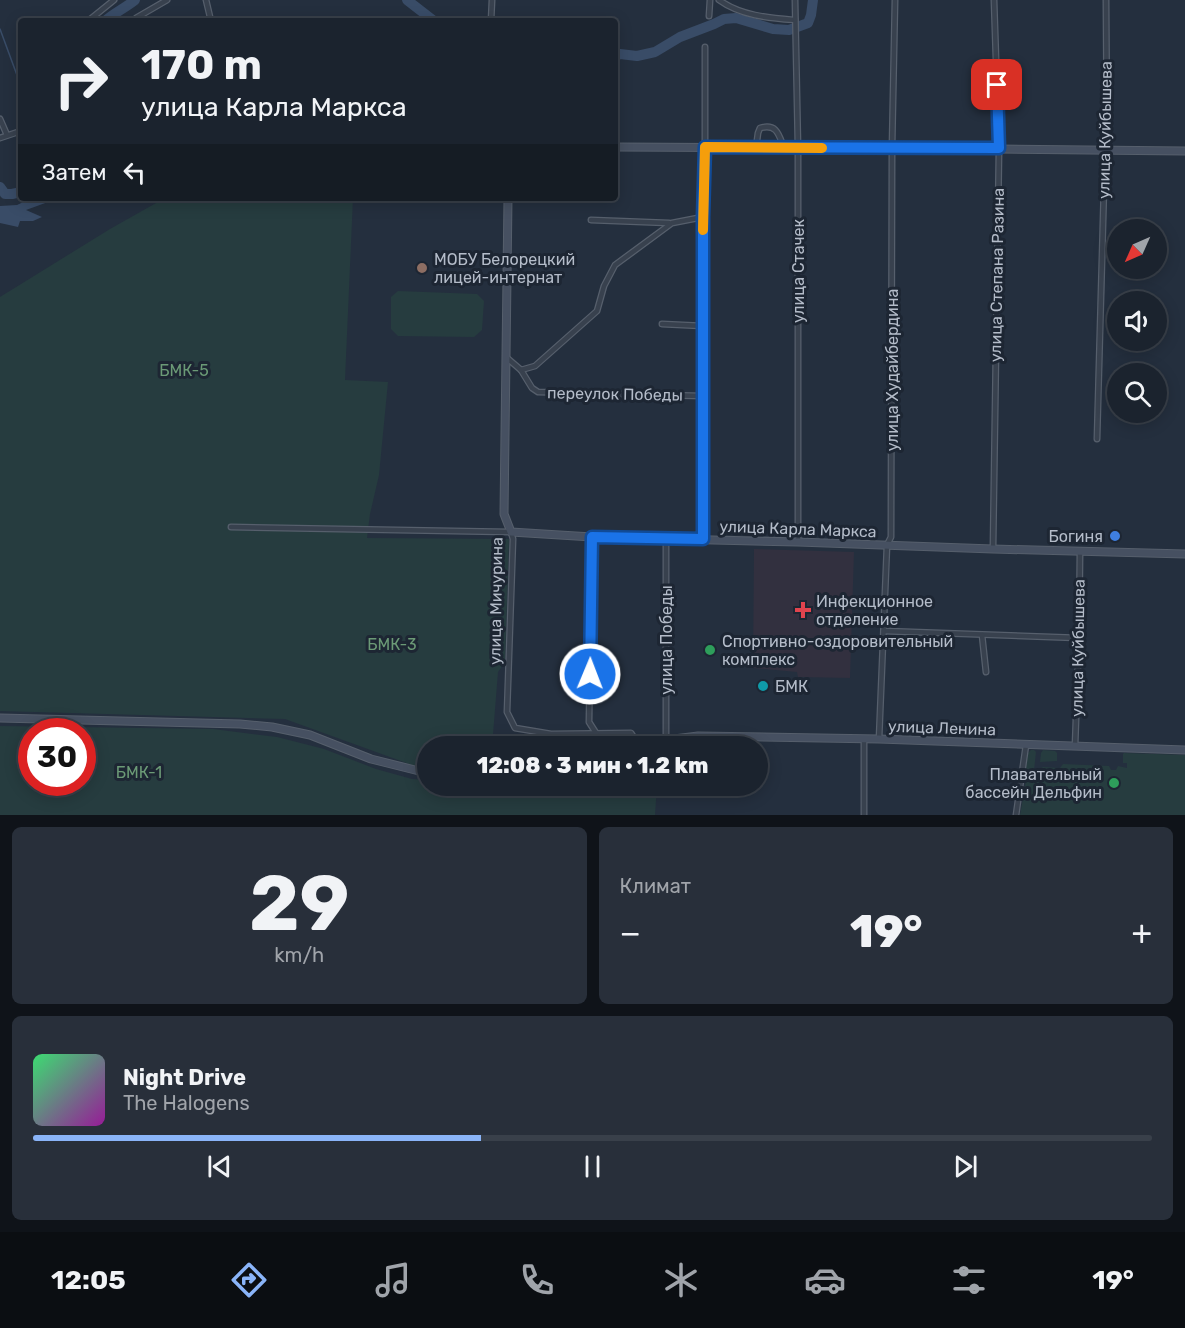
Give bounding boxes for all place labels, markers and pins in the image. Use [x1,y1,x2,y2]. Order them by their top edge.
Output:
pin [971,59,1022,110]
place label: МОБУ Белорецкий лицей-интернат [434,250,575,287]
marker: МОБУ Белорецкий лицей-интернат [415,261,429,275]
place label: Богиня [1048,527,1103,546]
marker: Богиня [1108,529,1122,543]
place label: Инфекционное отделение [816,592,933,629]
marker: Инфекционное отделение [794,601,812,619]
place label: Спортивно-оздоровительный комплекс [722,632,953,669]
marker: Спортивно-оздоровительный комплекс [703,643,717,657]
place label: БМК [775,677,808,696]
marker: БМК [756,679,770,693]
place label: Плавательный бассейн Дельфин [965,765,1102,802]
marker: Плавательный бассейн Дельфин [1107,776,1121,790]

